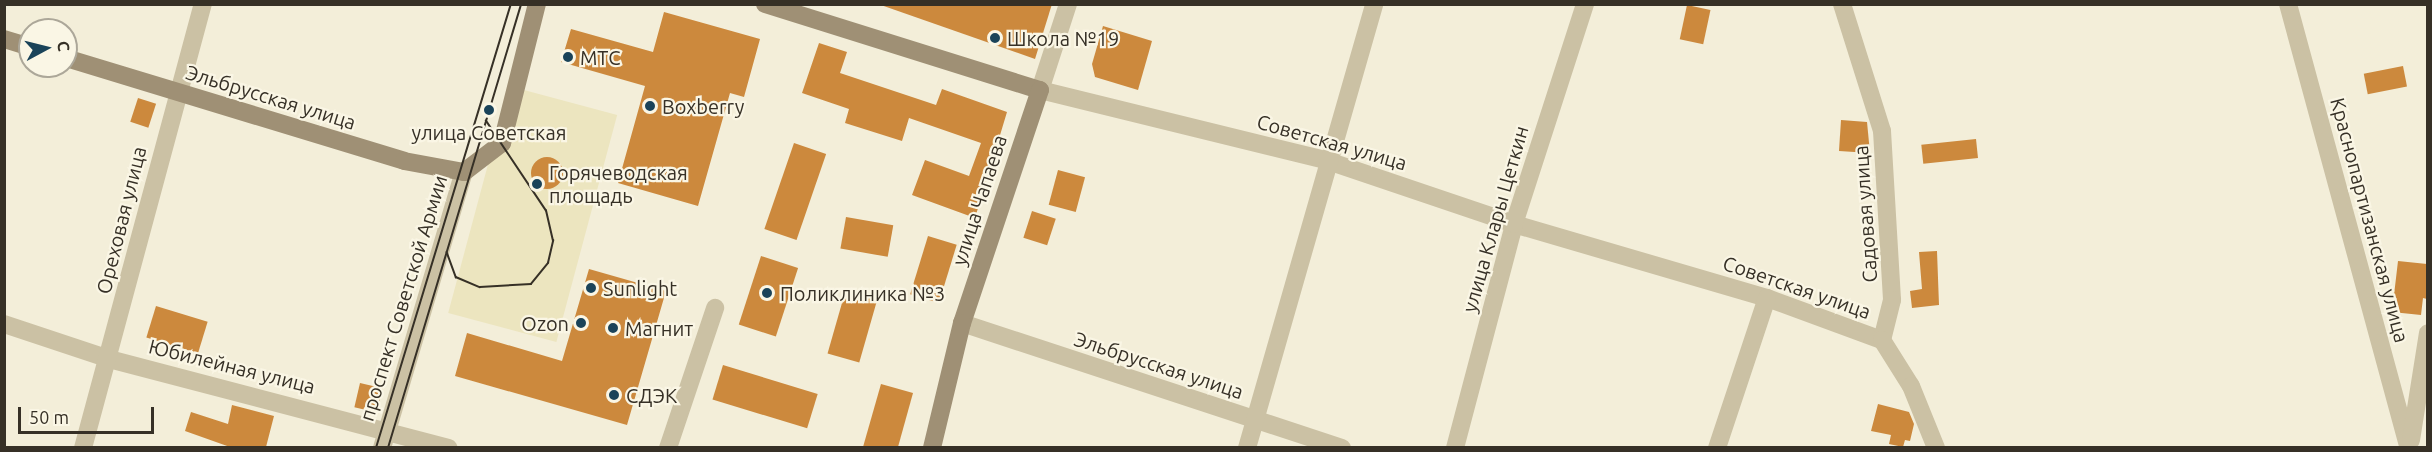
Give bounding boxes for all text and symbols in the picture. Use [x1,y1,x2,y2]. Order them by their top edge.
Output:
north arrow [18,18,78,78]
place label: Школа №19 [1007,26,1119,50]
marker: Школа №19 [988,31,1002,45]
text: С [54,40,73,52]
place label: МТС [580,45,620,69]
marker: МТС [561,50,575,64]
street label: Эльбрусская улица [183,60,359,134]
place label: Boxberry [662,94,744,118]
street label: Краснопартизанская улица [2326,95,2414,345]
marker: Boxberry [643,99,657,113]
marker: улица Советская [482,103,496,117]
street label: Советская улица [1254,109,1410,175]
place label: улица Советская [412,120,566,144]
street label: улица Клары Цеткин [1457,123,1533,315]
street label: улица Чапаева [947,132,1011,268]
street label: Ореховая улица [91,144,151,296]
street label: Садовая улица [1848,145,1882,283]
place label: Горячеводская площадь [549,160,688,207]
street label: проспект Советской Армии [354,172,452,424]
marker: Горячеводская площадь [530,177,544,191]
street label: Советская улица [1720,250,1874,324]
place label: Sunlight [603,276,677,300]
marker: Sunlight [584,281,598,295]
place label: Поликлиника №3 [780,281,945,305]
marker: Поликлиника №3 [758,284,776,302]
place label: Ozon [521,311,569,335]
marker: Ozon [574,316,588,330]
place label: Магнит [625,316,693,340]
marker: Магнит [606,321,620,335]
street label: Эльбрусская улица [1071,326,1247,404]
street label: Юбилейная улица [146,334,318,398]
place label: СДЭК [626,383,677,407]
marker: СДЭК [607,388,621,402]
scale bar [21,395,158,433]
text: 50 m [29,407,69,427]

